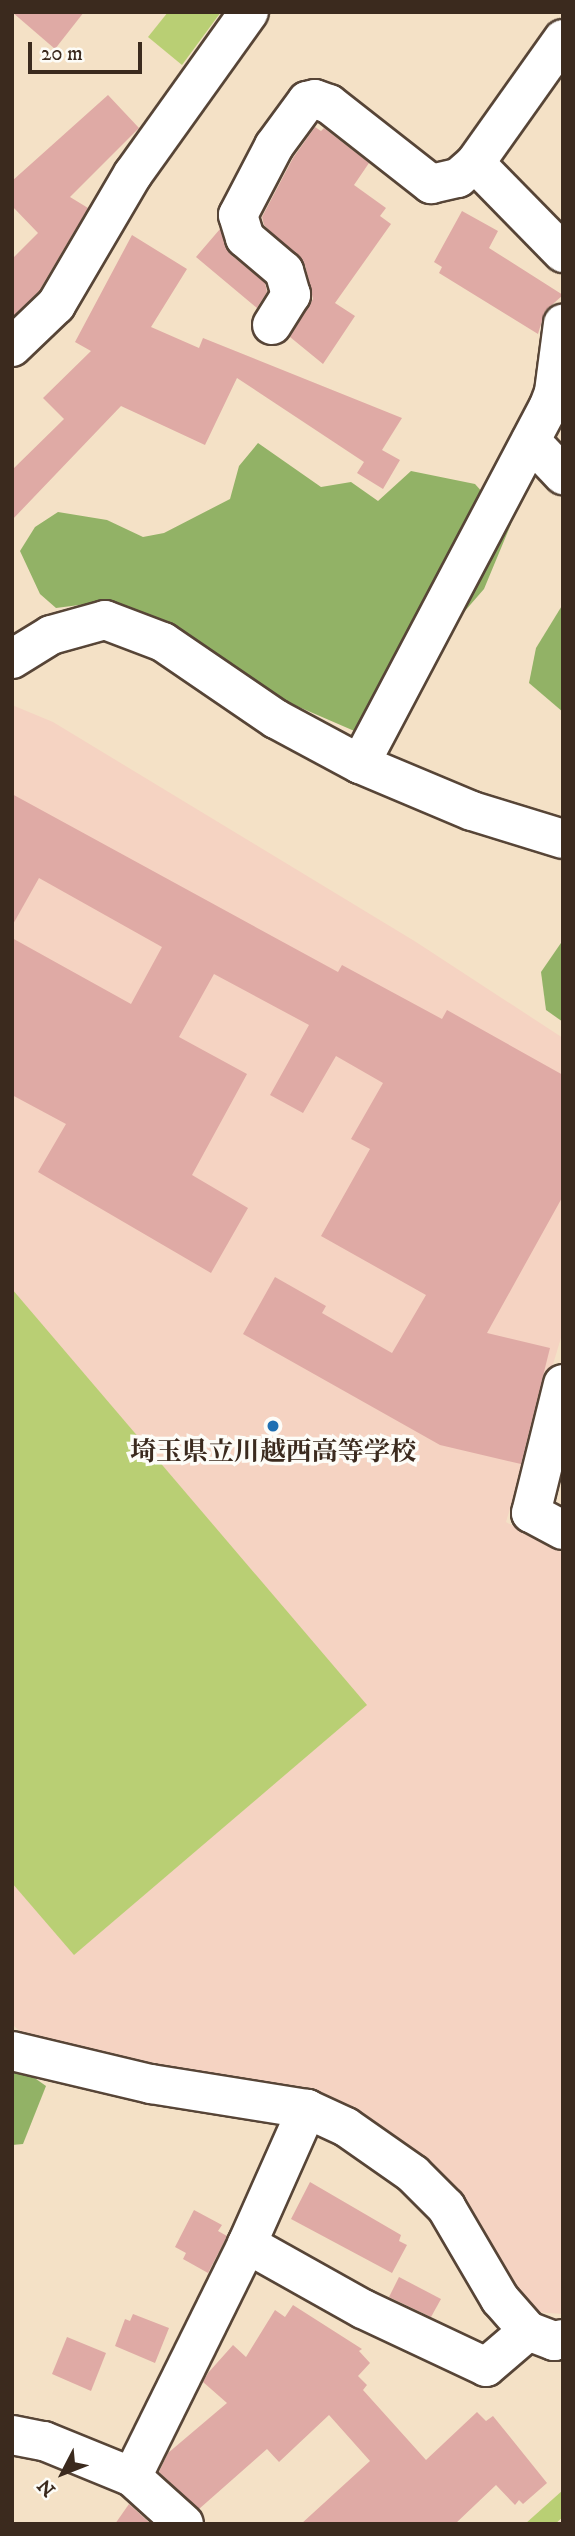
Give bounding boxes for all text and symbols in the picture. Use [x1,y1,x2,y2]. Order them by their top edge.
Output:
scale bar [32,28,145,72]
text: 20 m [41,41,83,67]
marker: 埼玉県立川越西高等学校 [265,1418,281,1434]
place label: 埼玉県立川越西高等学校 [130,1437,416,1469]
north arrow [28,2438,98,2508]
text: N [33,2474,61,2501]

